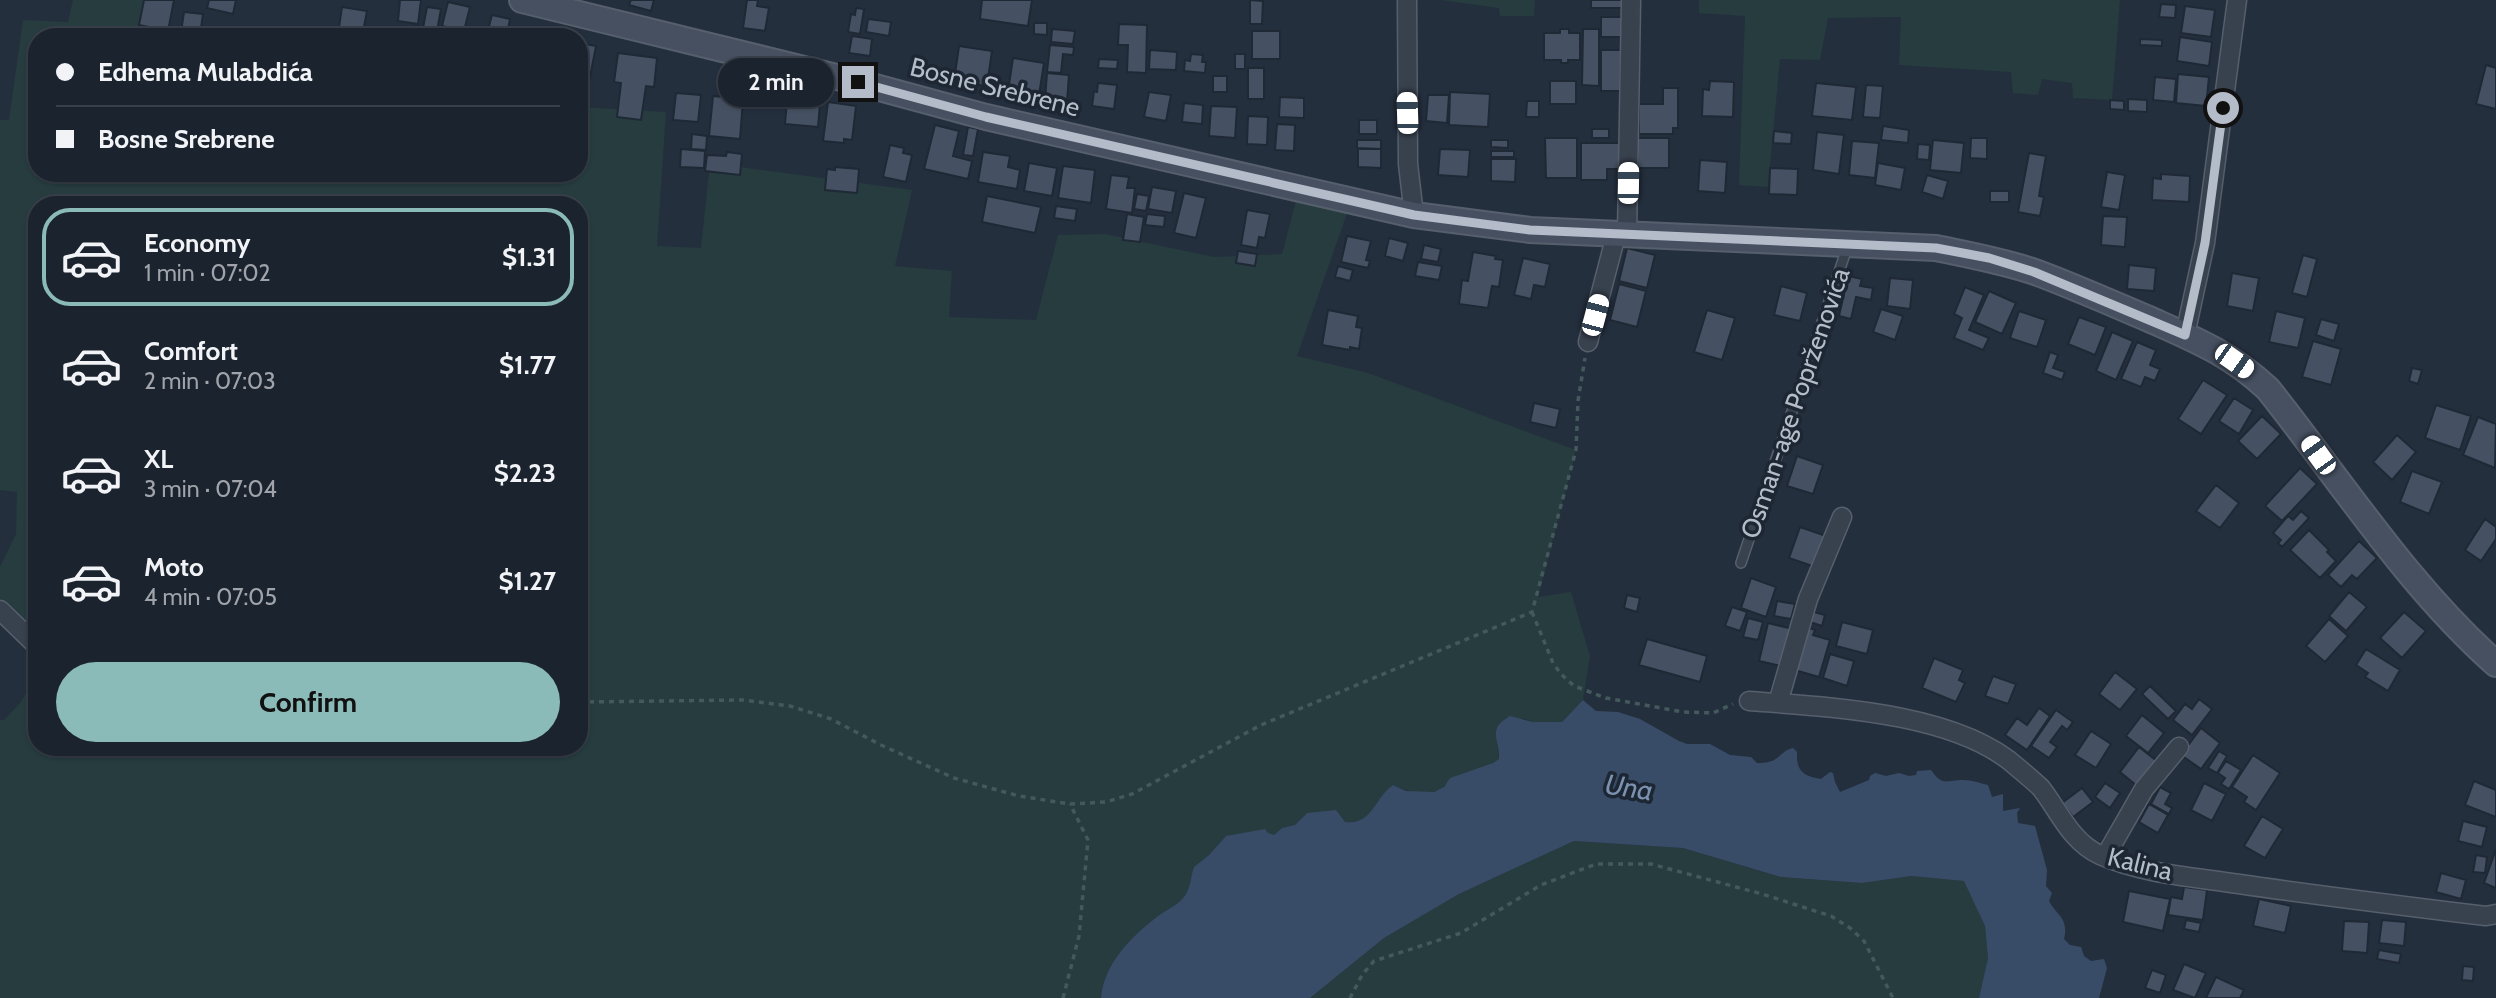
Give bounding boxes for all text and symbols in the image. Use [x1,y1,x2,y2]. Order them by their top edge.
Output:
street label: Bosne Srebrene [907,50,1083,124]
text: Edhema Mulabdića [98,56,313,88]
callout: 2 min [718,57,834,106]
route end [842,66,874,98]
text: 2 min [748,68,804,96]
car [1396,92,1419,134]
route start [2207,92,2239,124]
text: Bosne Srebrene [98,123,275,155]
car [1618,162,1639,204]
icon: car [60,226,123,289]
text: Economy [144,227,250,259]
text: $1.31 [502,241,556,273]
text: 1 min · 07:02 [144,259,271,287]
street label: Osman-age Poprženovića [1734,263,1857,543]
car [1580,292,1611,338]
icon: car [60,334,123,397]
text: Comfort [144,335,238,367]
car [2211,340,2258,382]
text: $1.77 [499,349,556,381]
text: 2 min · 07:03 [144,367,276,395]
car [2298,432,2339,478]
icon: car [60,442,123,505]
text: XL [144,443,173,475]
text: $2.23 [494,457,556,489]
text: 3 min · 07:04 [144,475,277,503]
icon: car [60,550,123,613]
text: Moto [144,551,204,583]
text: $1.27 [499,565,556,597]
text: 4 min · 07:05 [144,583,277,611]
button: Confirm [56,662,560,742]
water label: Una [1603,766,1655,808]
street label: Kalina [2104,841,2176,888]

